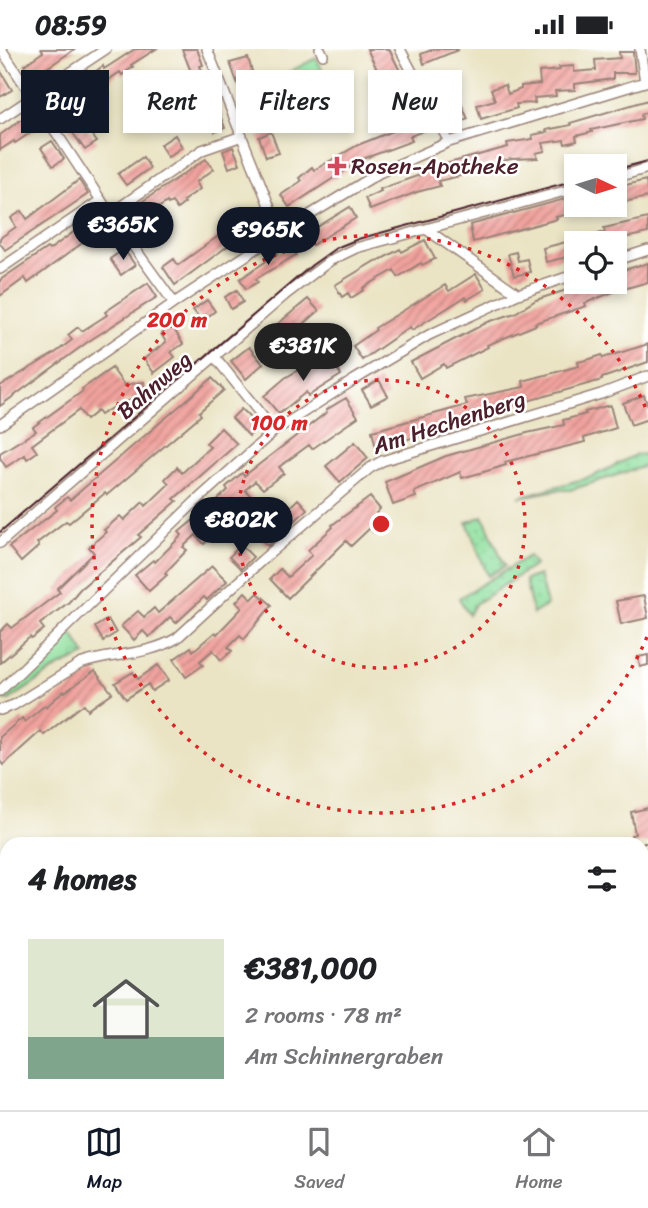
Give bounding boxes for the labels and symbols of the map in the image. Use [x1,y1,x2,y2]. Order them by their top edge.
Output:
place label: Rosen-Apotheke [351,146,519,187]
north arrow [564,154,626,217]
marker: Rosen-Apotheke [329,158,345,174]
pin: €365K [74,203,172,262]
pin: €965K [219,207,317,267]
text: 200 m [146,301,208,339]
pin: €381K [254,323,352,383]
street label: Bahnweg [107,340,202,430]
street label: Am Hechenberg [366,378,531,467]
text: 100 m [250,404,308,442]
pin: €802K [192,497,290,557]
centre of rings [369,512,393,536]

